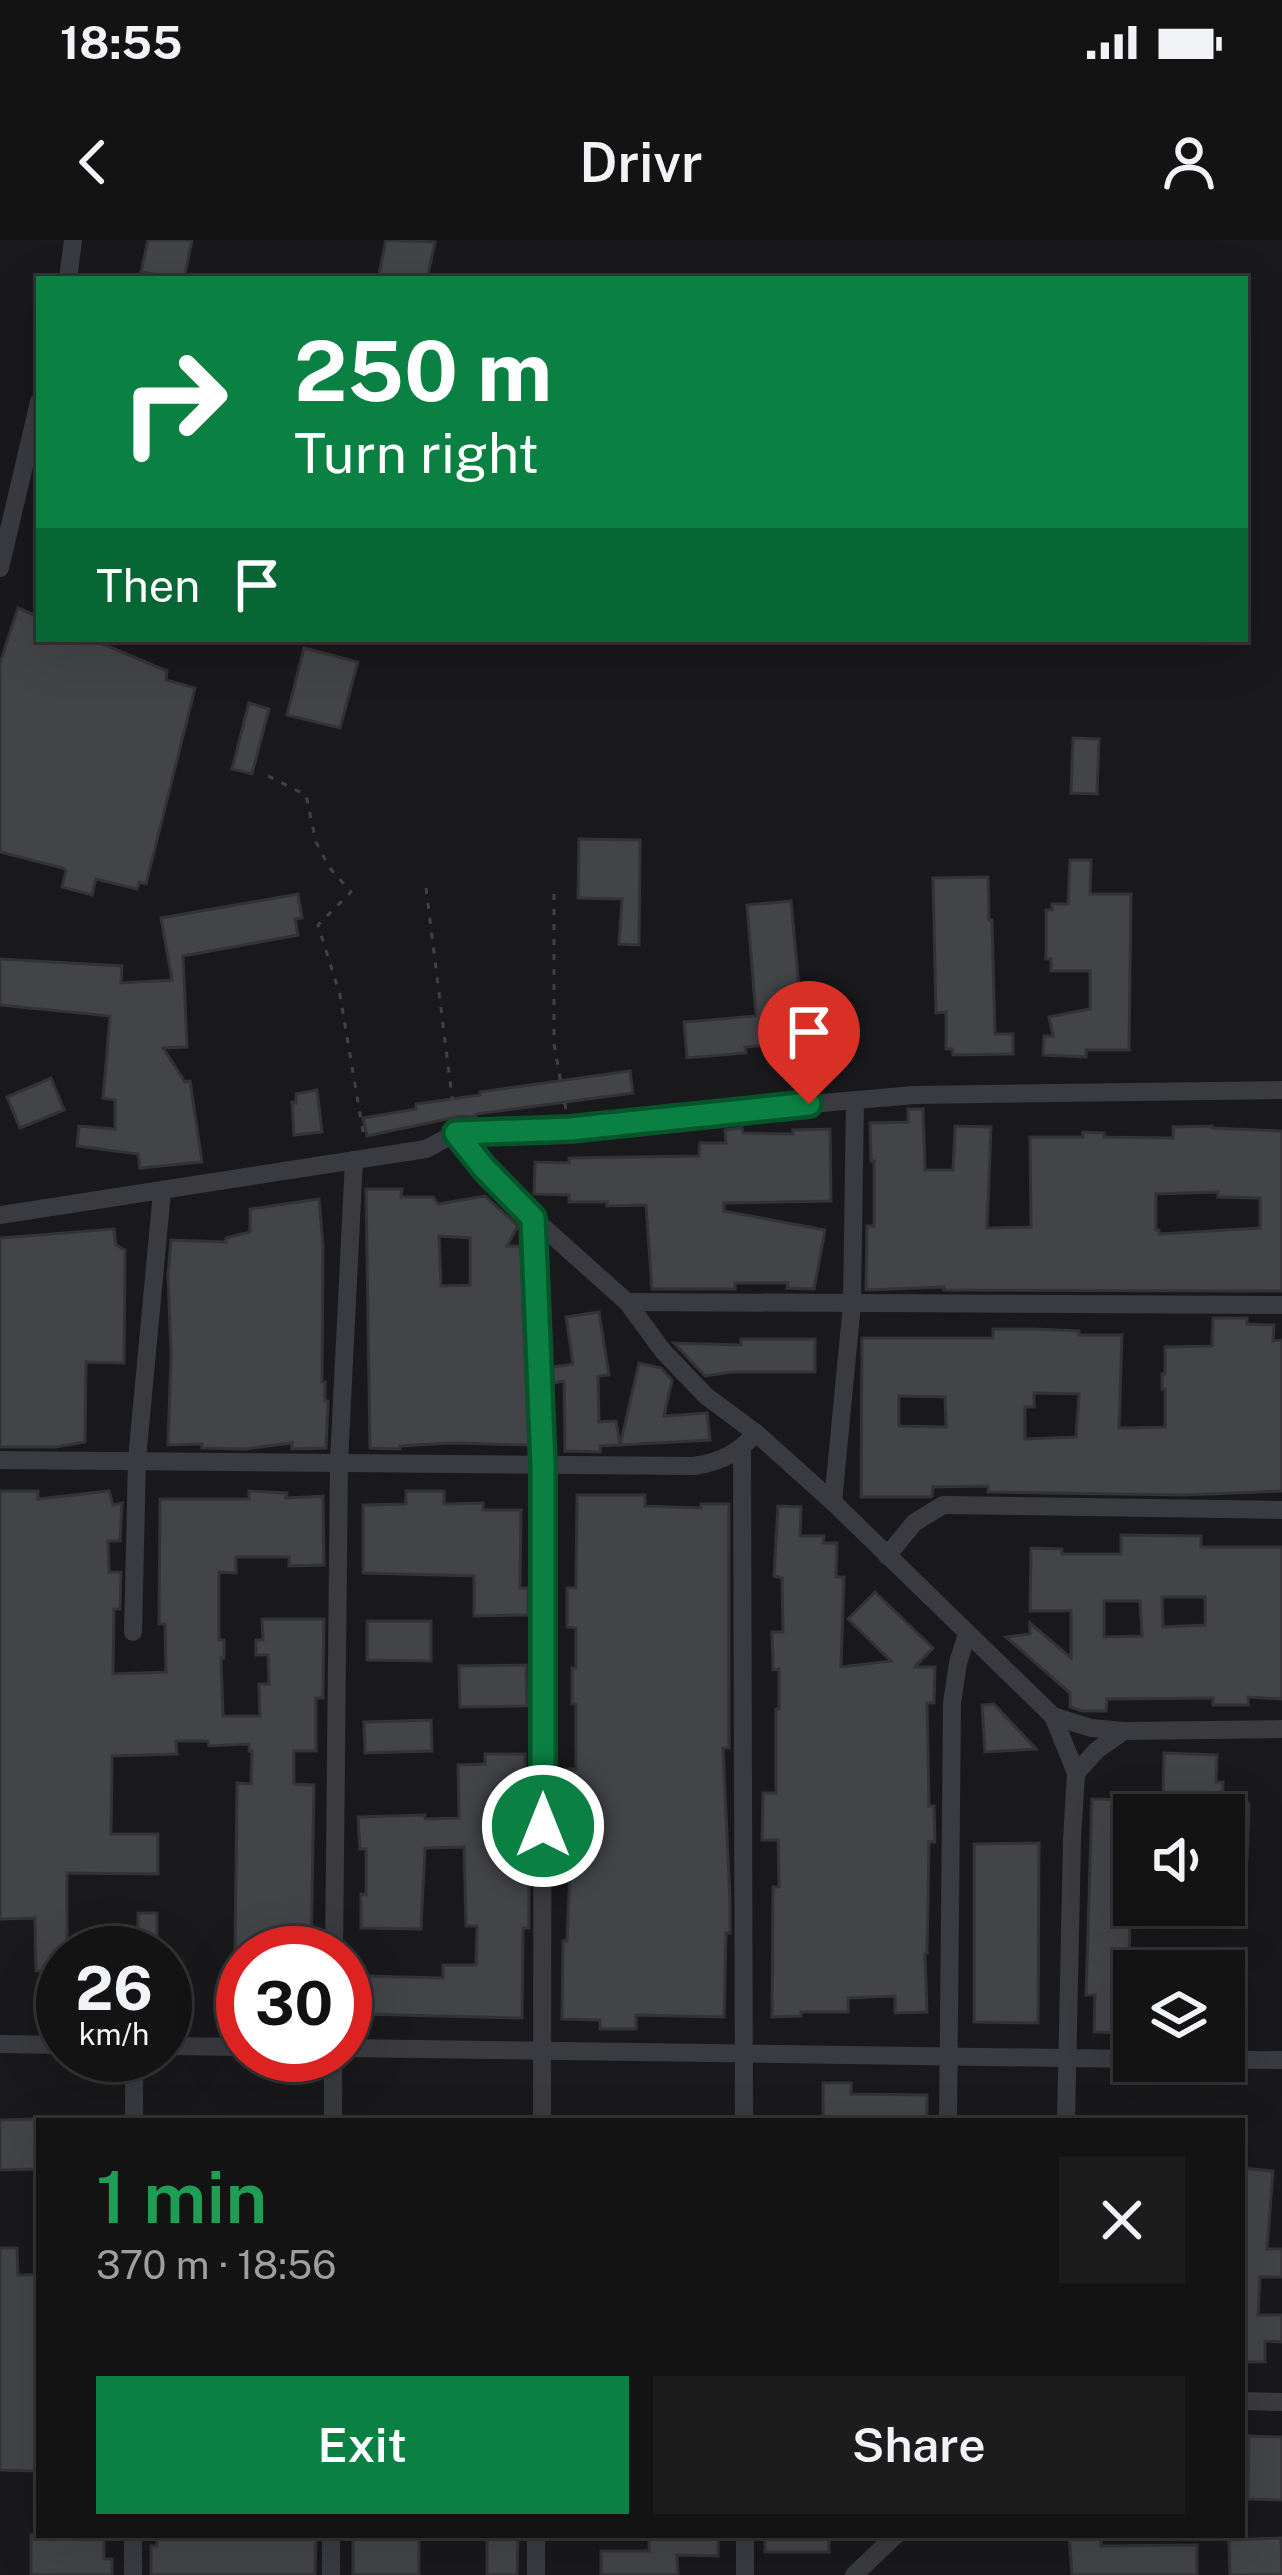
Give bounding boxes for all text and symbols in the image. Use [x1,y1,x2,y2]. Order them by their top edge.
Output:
text: 18:55 [60,16,182,69]
icon: back [60,129,126,195]
icon: person [1156,129,1222,195]
text: Drivr [579,131,703,194]
text: 250 m [294,321,552,420]
icon: right [96,324,252,480]
text: Turn right [294,422,539,485]
icon: arrive [224,552,290,618]
text: Then [96,559,200,612]
pin [758,981,860,1104]
icon: arrive [776,999,842,1065]
position arrow [480,1763,606,1889]
map controls [1113,1794,1245,2082]
button: sound [1113,1794,1245,1926]
speed limit sign: 30 [216,1926,372,2082]
button: layers [1113,1950,1245,2082]
text: 26 [75,1953,153,2024]
text: km/h [79,2016,149,2052]
text: 1 min [96,2155,267,2239]
button: close [1059,2157,1185,2283]
text: 370 m · 18:56 [96,2242,336,2288]
button: Exit [96,2376,629,2514]
button: Share [653,2376,1185,2514]

